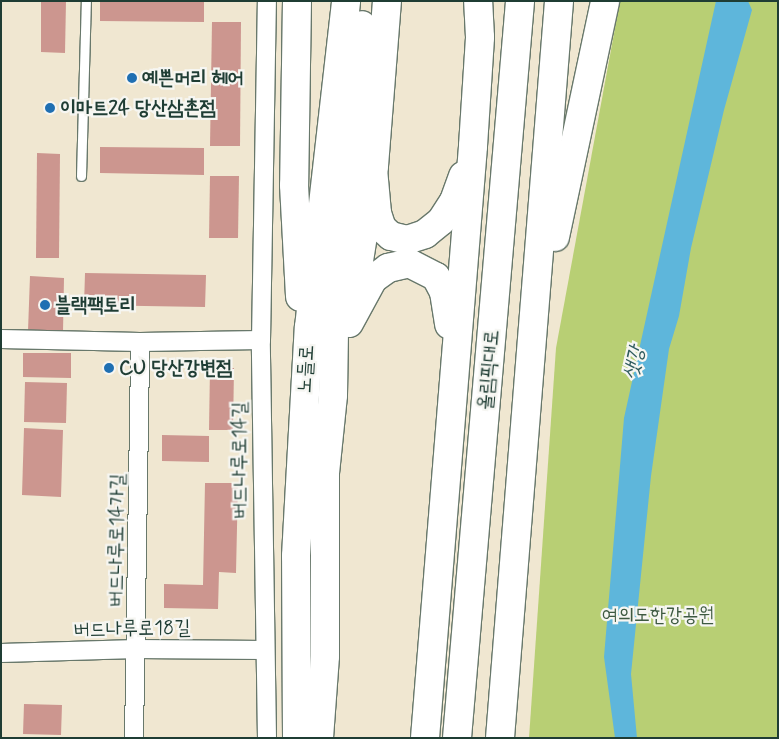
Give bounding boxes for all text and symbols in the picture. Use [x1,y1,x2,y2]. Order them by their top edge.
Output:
place label: 예쁜머리 헤어 [142,66,244,90]
marker: 예쁜머리 헤어 [126,72,138,84]
place label: 이마트24 당산삼촌점 [60,96,216,120]
marker: 이마트24 당산삼촌점 [44,102,56,114]
place label: 블랙팩토리 [55,293,135,317]
marker: 블랙팩토리 [39,299,51,311]
street label: 올림픽대로 [474,329,504,411]
street label: 노들로 [293,344,319,394]
water label: 샛강 [618,344,650,382]
place label: CU 당산강변점 [119,356,232,380]
marker: CU 당산강변점 [103,362,115,374]
street label: 버드나루로14길 [228,401,252,519]
street label: 버드나루로14가길 [104,473,130,607]
park label: 여의도한강공원 [602,603,714,627]
street label: 버드나루로18길 [73,616,191,642]

